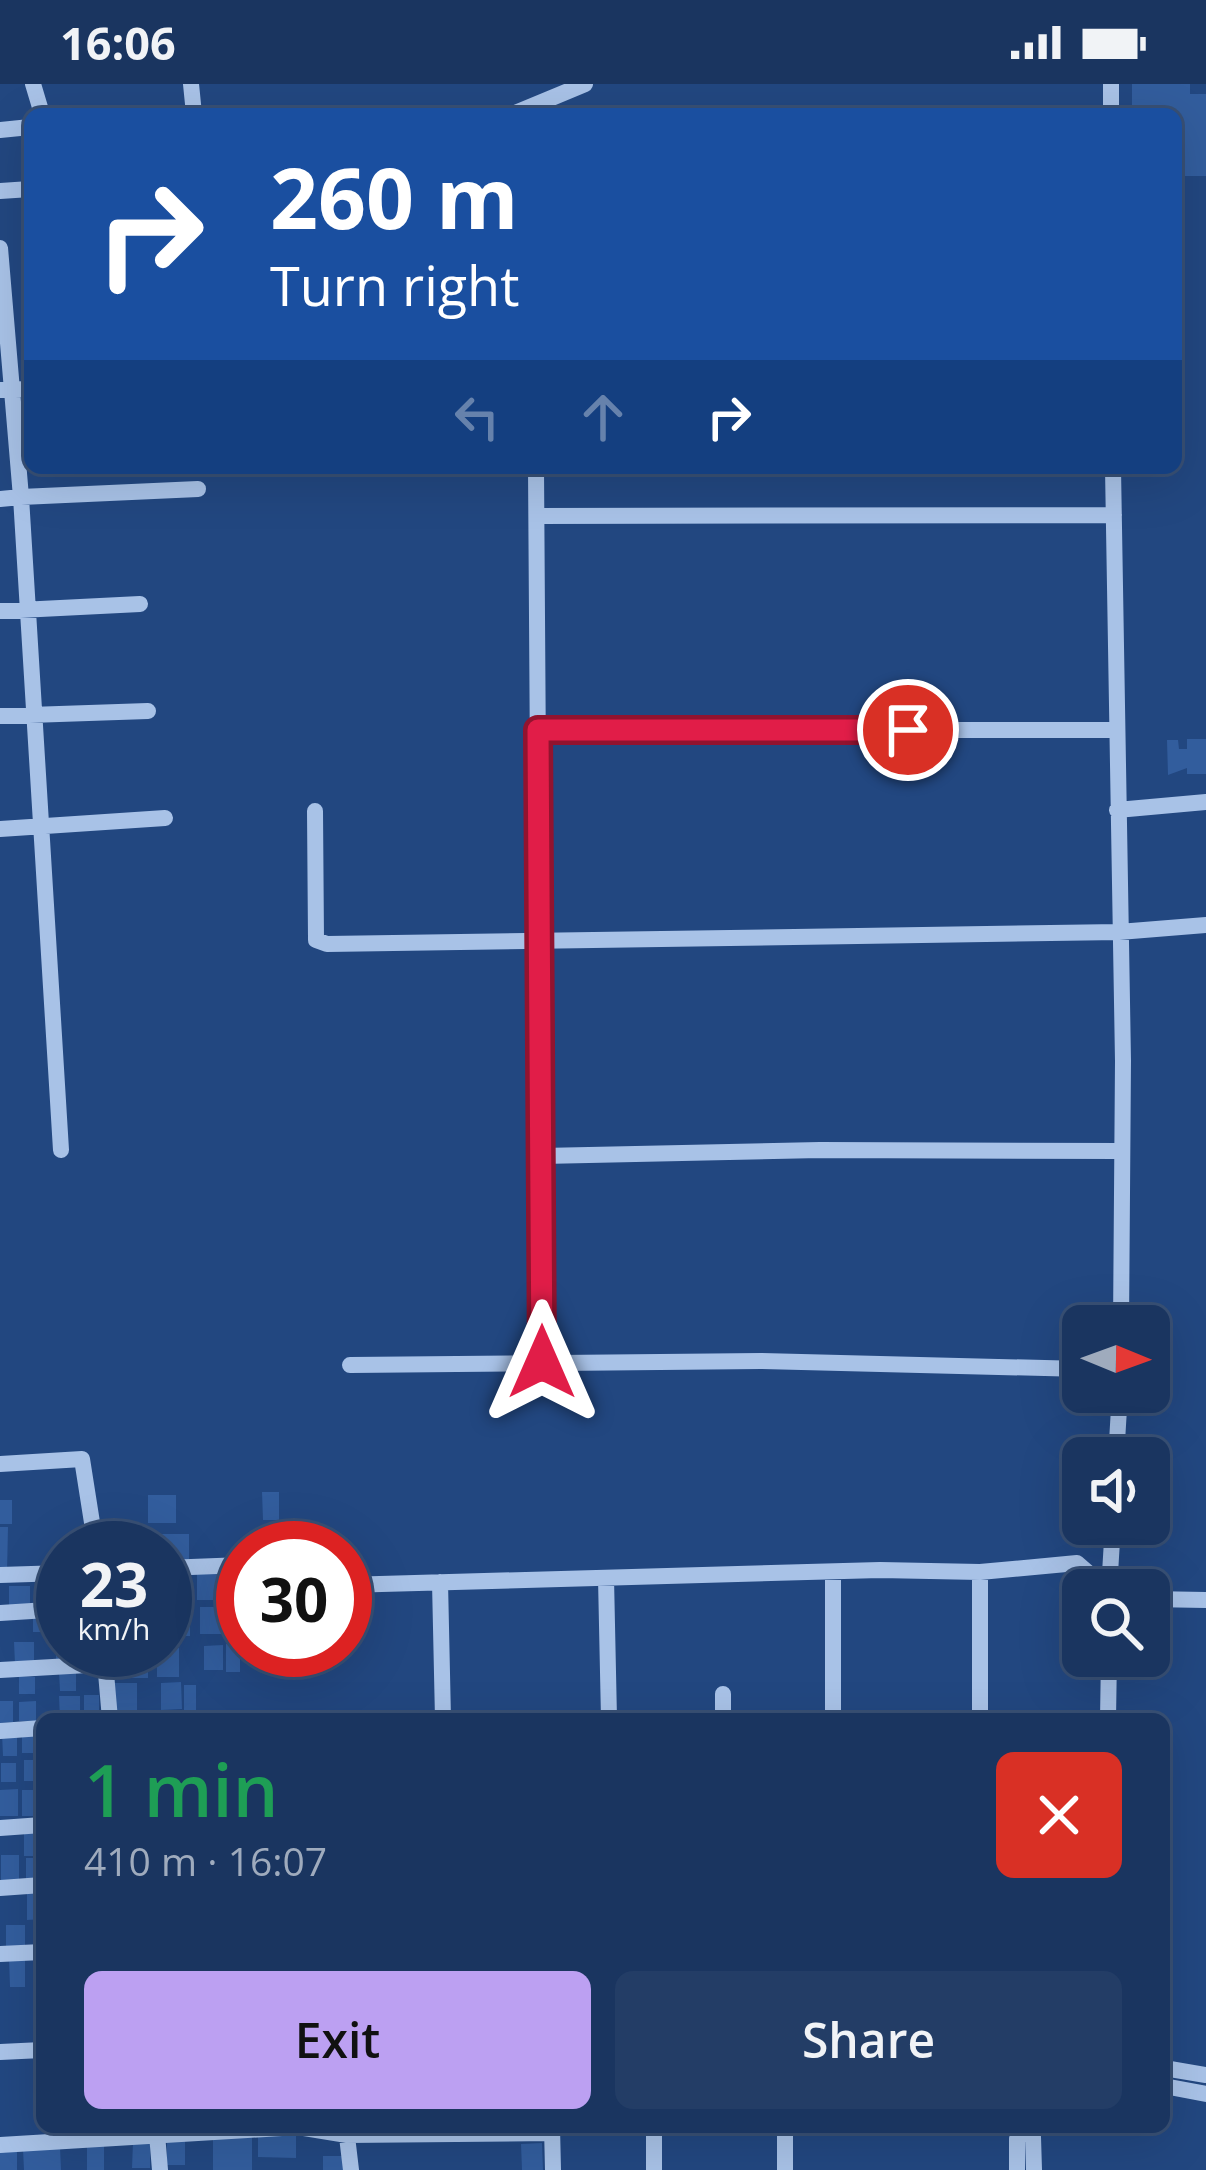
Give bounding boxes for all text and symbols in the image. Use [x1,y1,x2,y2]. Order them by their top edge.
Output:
text: 16:06 [60,12,176,73]
text: 260 m [270,139,518,254]
icon: right [72,156,228,312]
text: Turn right [270,248,519,322]
icon: left [444,384,510,450]
icon: ahead [570,384,636,450]
icon: right [696,384,762,450]
pin [857,679,959,781]
icon: arrive [875,697,941,763]
position arrow [479,1299,605,1425]
north arrow [1062,1305,1170,1413]
map controls [1062,1305,1170,1677]
button: sound [1062,1437,1170,1545]
speed limit sign: 30 [216,1521,372,1677]
text: 23 [80,1543,148,1625]
button: search [1062,1569,1170,1677]
text: km/h [78,1608,150,1649]
text: 1 min [84,1740,278,1838]
button: close [996,1752,1122,1878]
text: 410 m · 16:07 [84,1834,327,1887]
button: Exit [84,1971,591,2109]
button: Share [615,1971,1122,2109]

